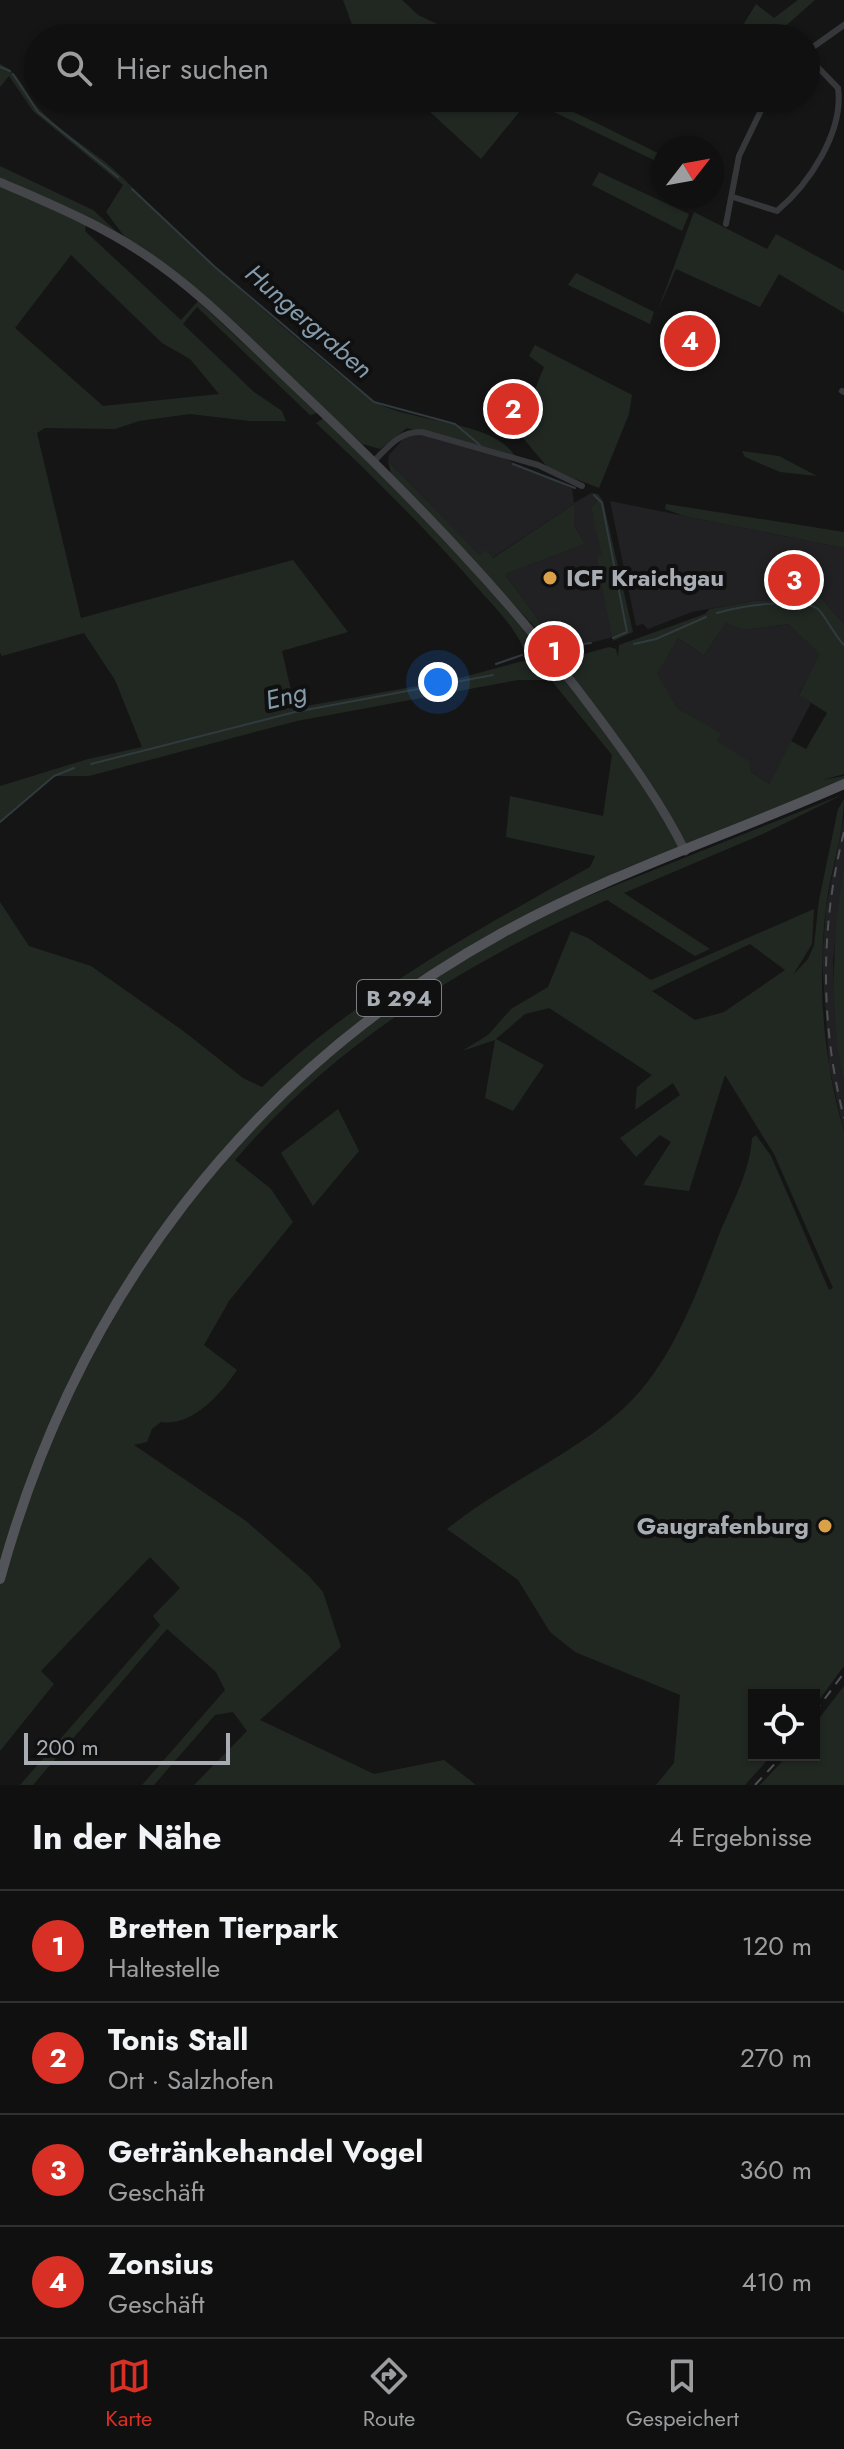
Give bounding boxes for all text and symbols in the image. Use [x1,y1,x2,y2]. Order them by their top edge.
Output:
search box [24,24,820,112]
icon: search [52,46,96,90]
text: Hier suchen [116,47,269,90]
north arrow [652,136,724,208]
water label: Hungergraben [237,255,381,387]
pin: 4 [664,311,716,371]
pin: 2 [487,379,539,439]
pin: 3 [768,550,820,610]
place label: ICF Kraichgau [566,560,724,595]
marker: ICF Kraichgau [541,569,559,587]
pin: 1 [528,621,580,681]
your location [418,662,458,702]
water label: Eng [262,673,310,719]
road number: B 294 [357,980,441,1016]
place label: Gaugrafenburg [637,1508,809,1543]
marker: Gaugrafenburg [816,1517,834,1535]
map controls [748,1689,820,1761]
button: locate [748,1689,820,1761]
scale bar [24,1729,230,1765]
text: 200 m [36,1731,99,1763]
text: In der Nähe [32,1813,222,1862]
text: 4 Ergebnisse [668,1818,812,1856]
text: Bretten Tierpark [108,1906,338,1949]
text: 1 [51,1927,65,1965]
text: 120 m [742,1927,812,1965]
text: Haltestelle [108,1949,220,1987]
text: Tonis Stall [108,2018,248,2061]
text: 2 [49,2039,67,2077]
text: 270 m [740,2039,812,2077]
text: Ort · Salzhofen [108,2061,274,2099]
text: Getränkehandel Vogel [108,2130,423,2173]
text: 3 [50,2151,66,2189]
text: 360 m [739,2151,812,2189]
text: Geschäft [108,2173,204,2211]
text: Zonsius [108,2242,214,2285]
text: 4 [49,2263,67,2301]
text: 410 m [741,2263,812,2301]
text: Geschäft [108,2285,204,2323]
tab: Karte [105,2354,152,2434]
tab: Route [363,2354,415,2434]
tab: Gespeichert [626,2354,739,2434]

